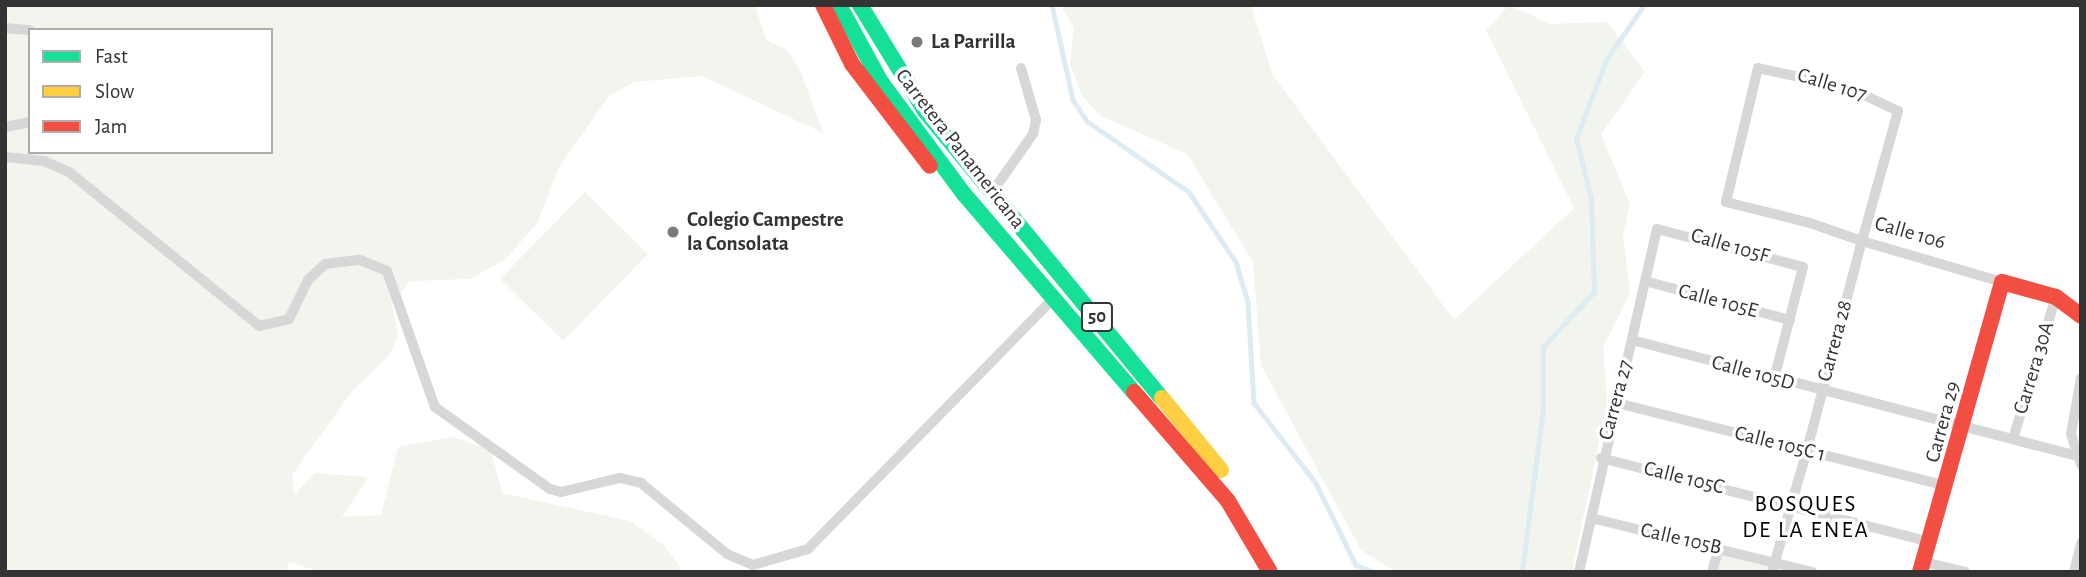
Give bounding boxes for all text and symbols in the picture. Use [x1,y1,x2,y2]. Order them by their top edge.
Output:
legend [28,28,273,154]
place label: La Parrilla [931,29,1016,55]
marker: La Parrilla [909,34,925,50]
text: Fast [95,46,128,67]
street label: Calle 107 [1794,63,1870,107]
street label: Carretera Panamericana [890,64,1030,234]
text: Slow [95,81,134,102]
text: Jam [95,116,127,137]
place label: Colegio Campestre la Consolata [687,207,844,257]
street label: Calle 106 [1872,211,1948,255]
street label: Calle 105F [1688,223,1772,269]
marker: Colegio Campestre la Consolata [665,224,681,240]
street label: Calle 105E [1675,278,1761,324]
street label: Carrera 28 [1812,298,1858,384]
road number: 50 [1080,302,1114,332]
street label: Carrera 30A [2008,319,2060,417]
street label: Calle 105D [1709,350,1797,396]
street label: Carrera 27 [1593,357,1639,443]
street label: Carrera 29 [1920,379,1966,465]
street label: Calle 105C 1 [1732,421,1828,467]
street label: Calle 105C [1641,456,1727,500]
district label: BOSQUES DE LA ENEA [1743,491,1869,545]
street label: Calle 105B [1638,517,1724,561]

